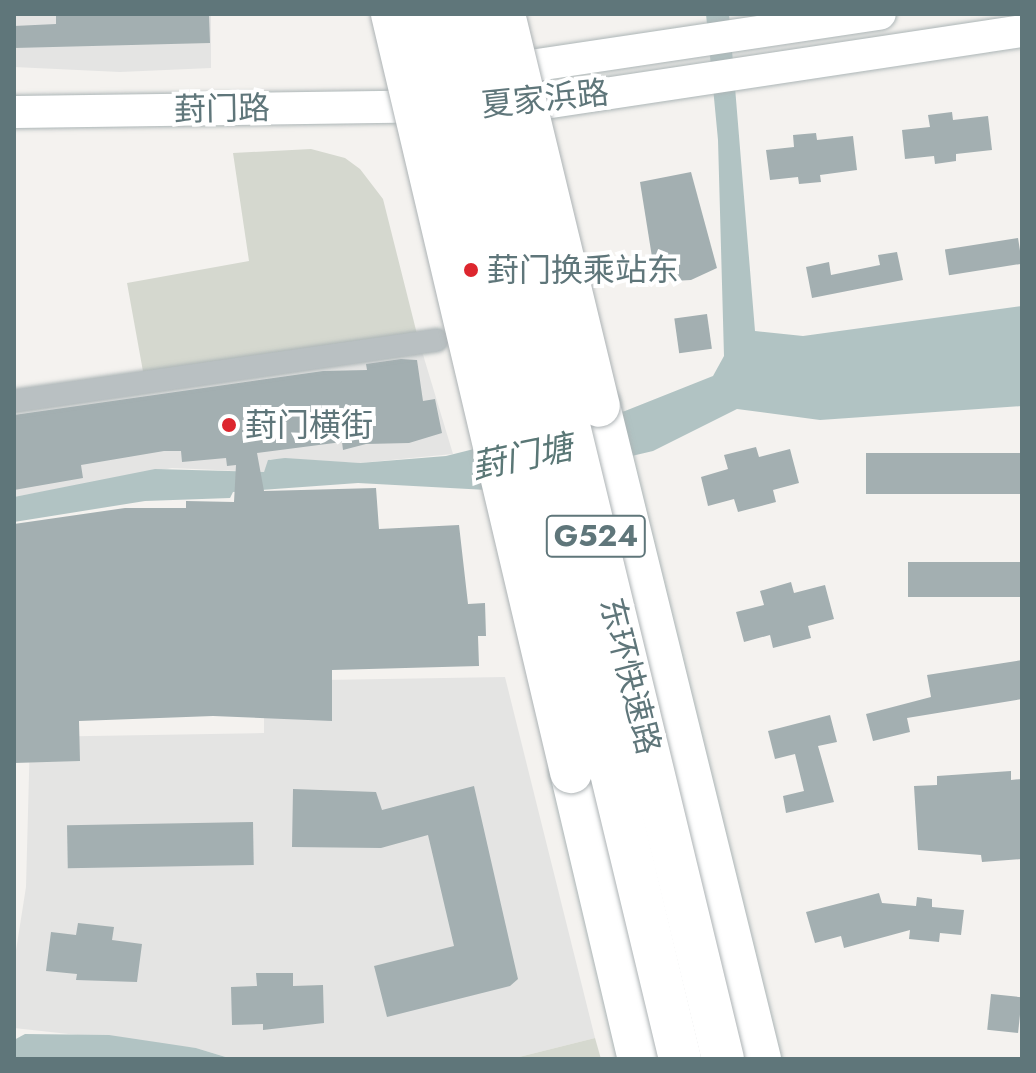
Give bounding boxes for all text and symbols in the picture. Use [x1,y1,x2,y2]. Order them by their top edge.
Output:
street label: 夏家浜路 [479,73,611,125]
street label: 葑门路 [174,89,270,129]
place label: 葑门换乘站东 [487,251,679,289]
marker: 葑门换乘站东 [462,261,480,279]
place label: 葑门横街 [245,406,373,444]
marker: 葑门横街 [220,416,238,434]
water label: 葑门塘 [468,426,576,488]
road number: G524 [544,510,648,562]
street label: 东环快速路 [592,594,668,758]

